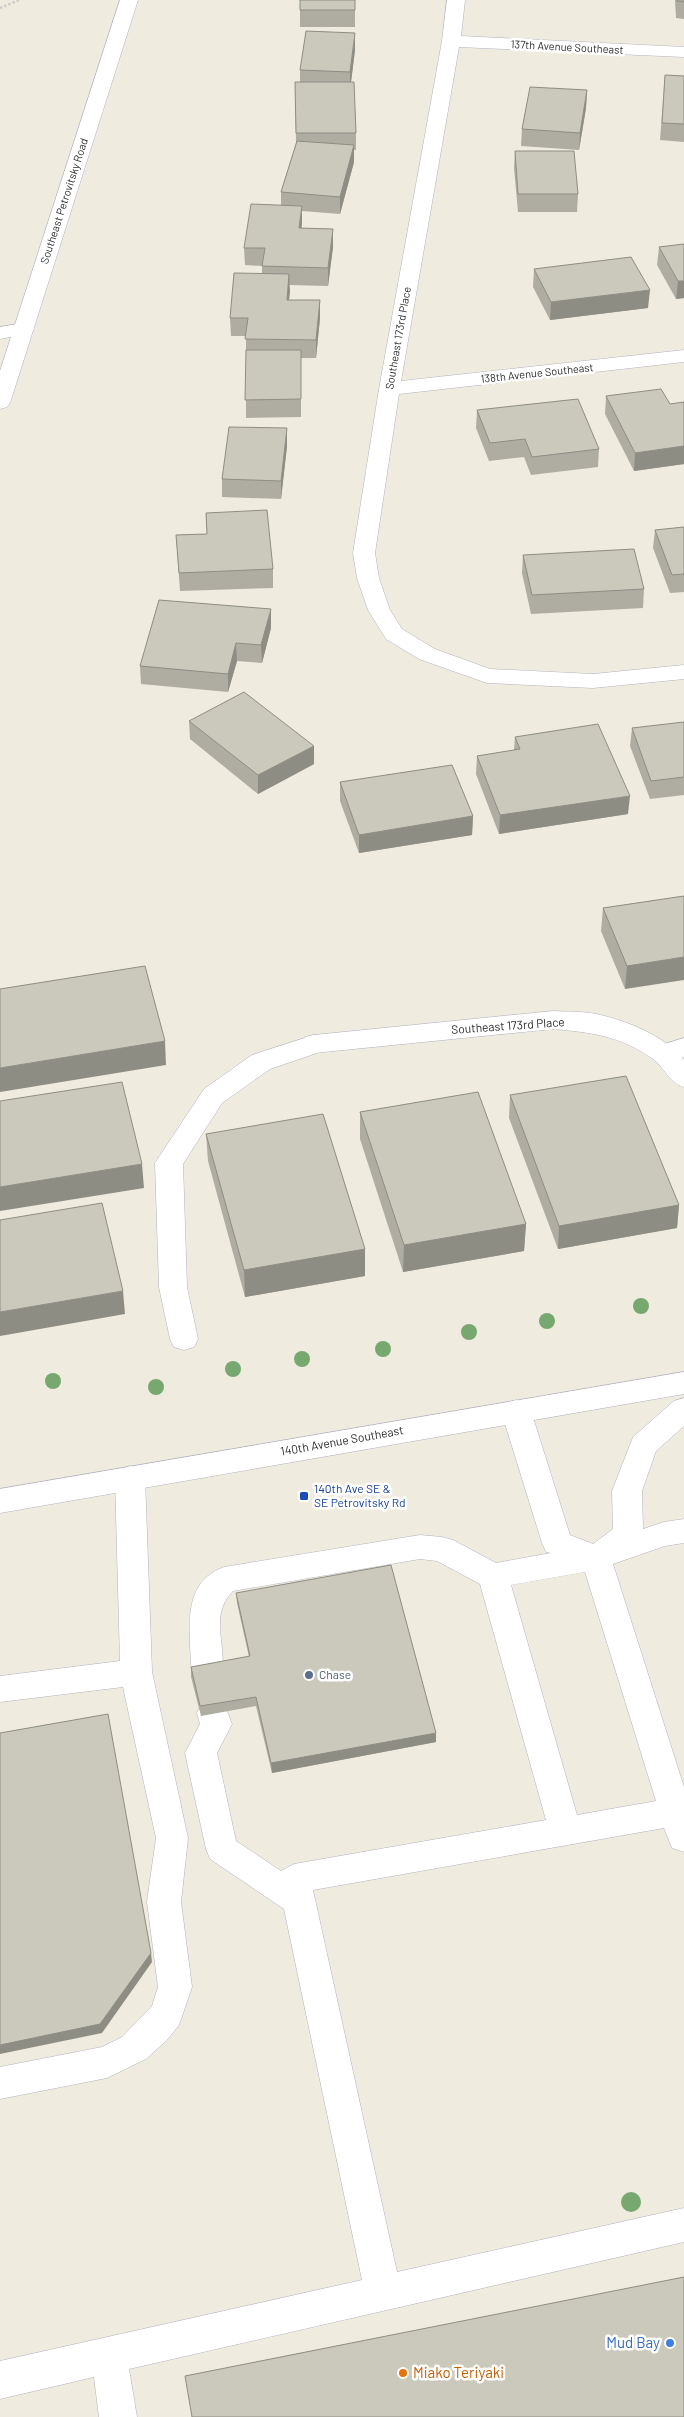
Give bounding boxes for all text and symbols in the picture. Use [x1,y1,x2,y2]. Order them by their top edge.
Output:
street label: 137th Avenue Southeast [510,37,624,56]
street label: Southeast Petrovitsky Road [37,136,90,265]
street label: Southeast 173rd Place [382,285,413,390]
street label: 138th Avenue Southeast [480,360,594,385]
street label: Southeast 173rd Place [451,1014,565,1036]
street label: 140th Avenue Southeast [279,1422,404,1458]
place label: 140th Ave SE & SE Petrovitsky Rd [314,1481,406,1509]
marker: 140th Ave SE & SE Petrovitsky Rd [298,1490,310,1502]
place label: Chase [319,1667,351,1681]
marker: Chase [303,1669,315,1681]
place label: Mud Bay [606,2333,660,2351]
marker: Mud Bay [664,2337,676,2349]
place label: Miako Teriyaki [413,2363,504,2381]
marker: Miako Teriyaki [397,2367,409,2379]

